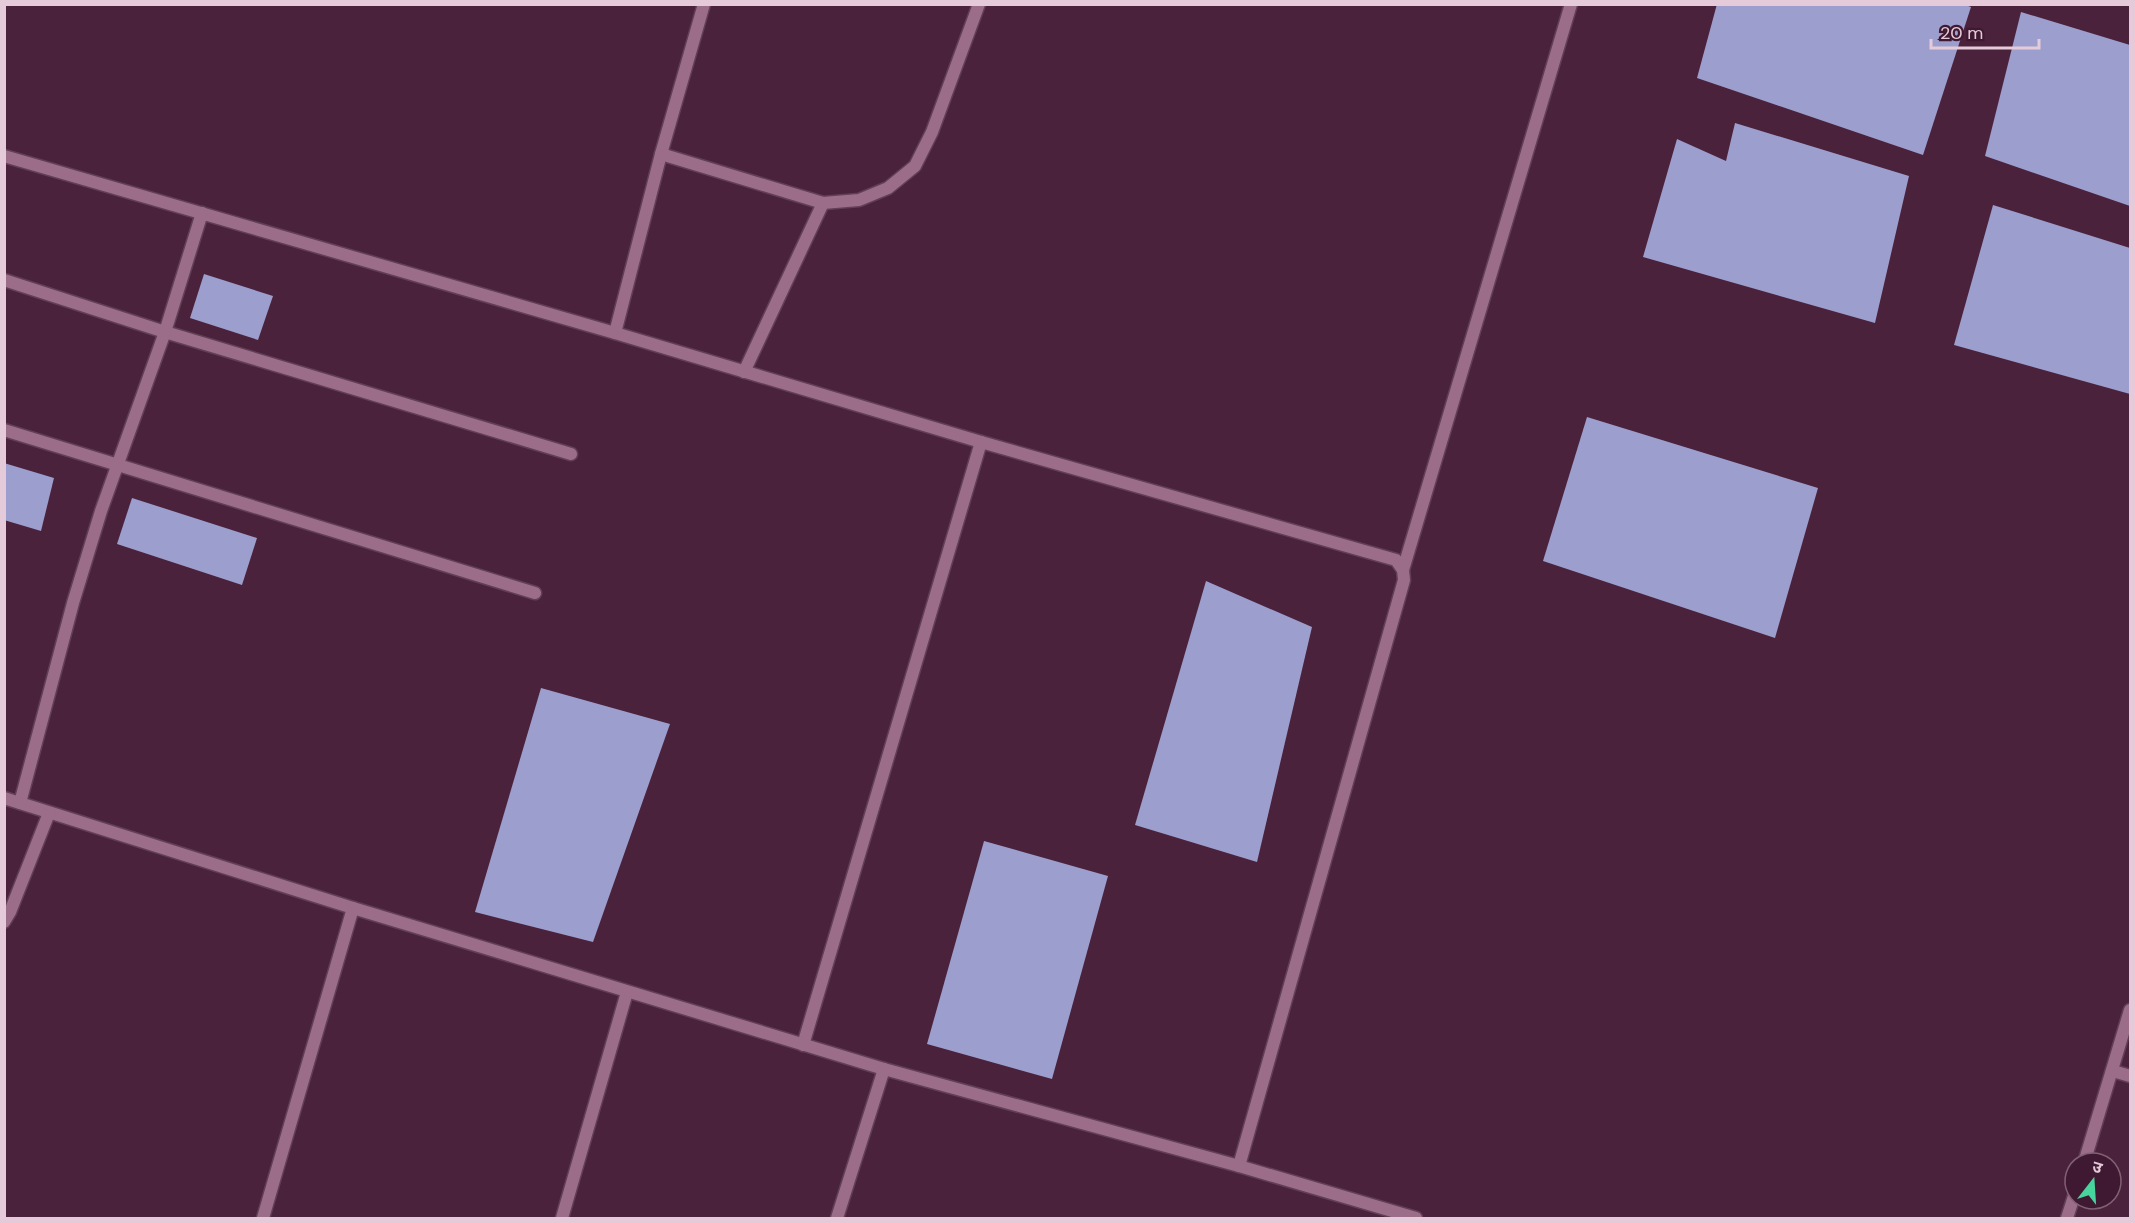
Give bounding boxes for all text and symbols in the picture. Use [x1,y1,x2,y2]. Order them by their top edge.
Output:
scale bar [1931,12,2039,50]
text: 20 m [1940,21,1983,45]
north arrow [2063,1151,2123,1211]
text: उ [2090,1156,2105,1179]

